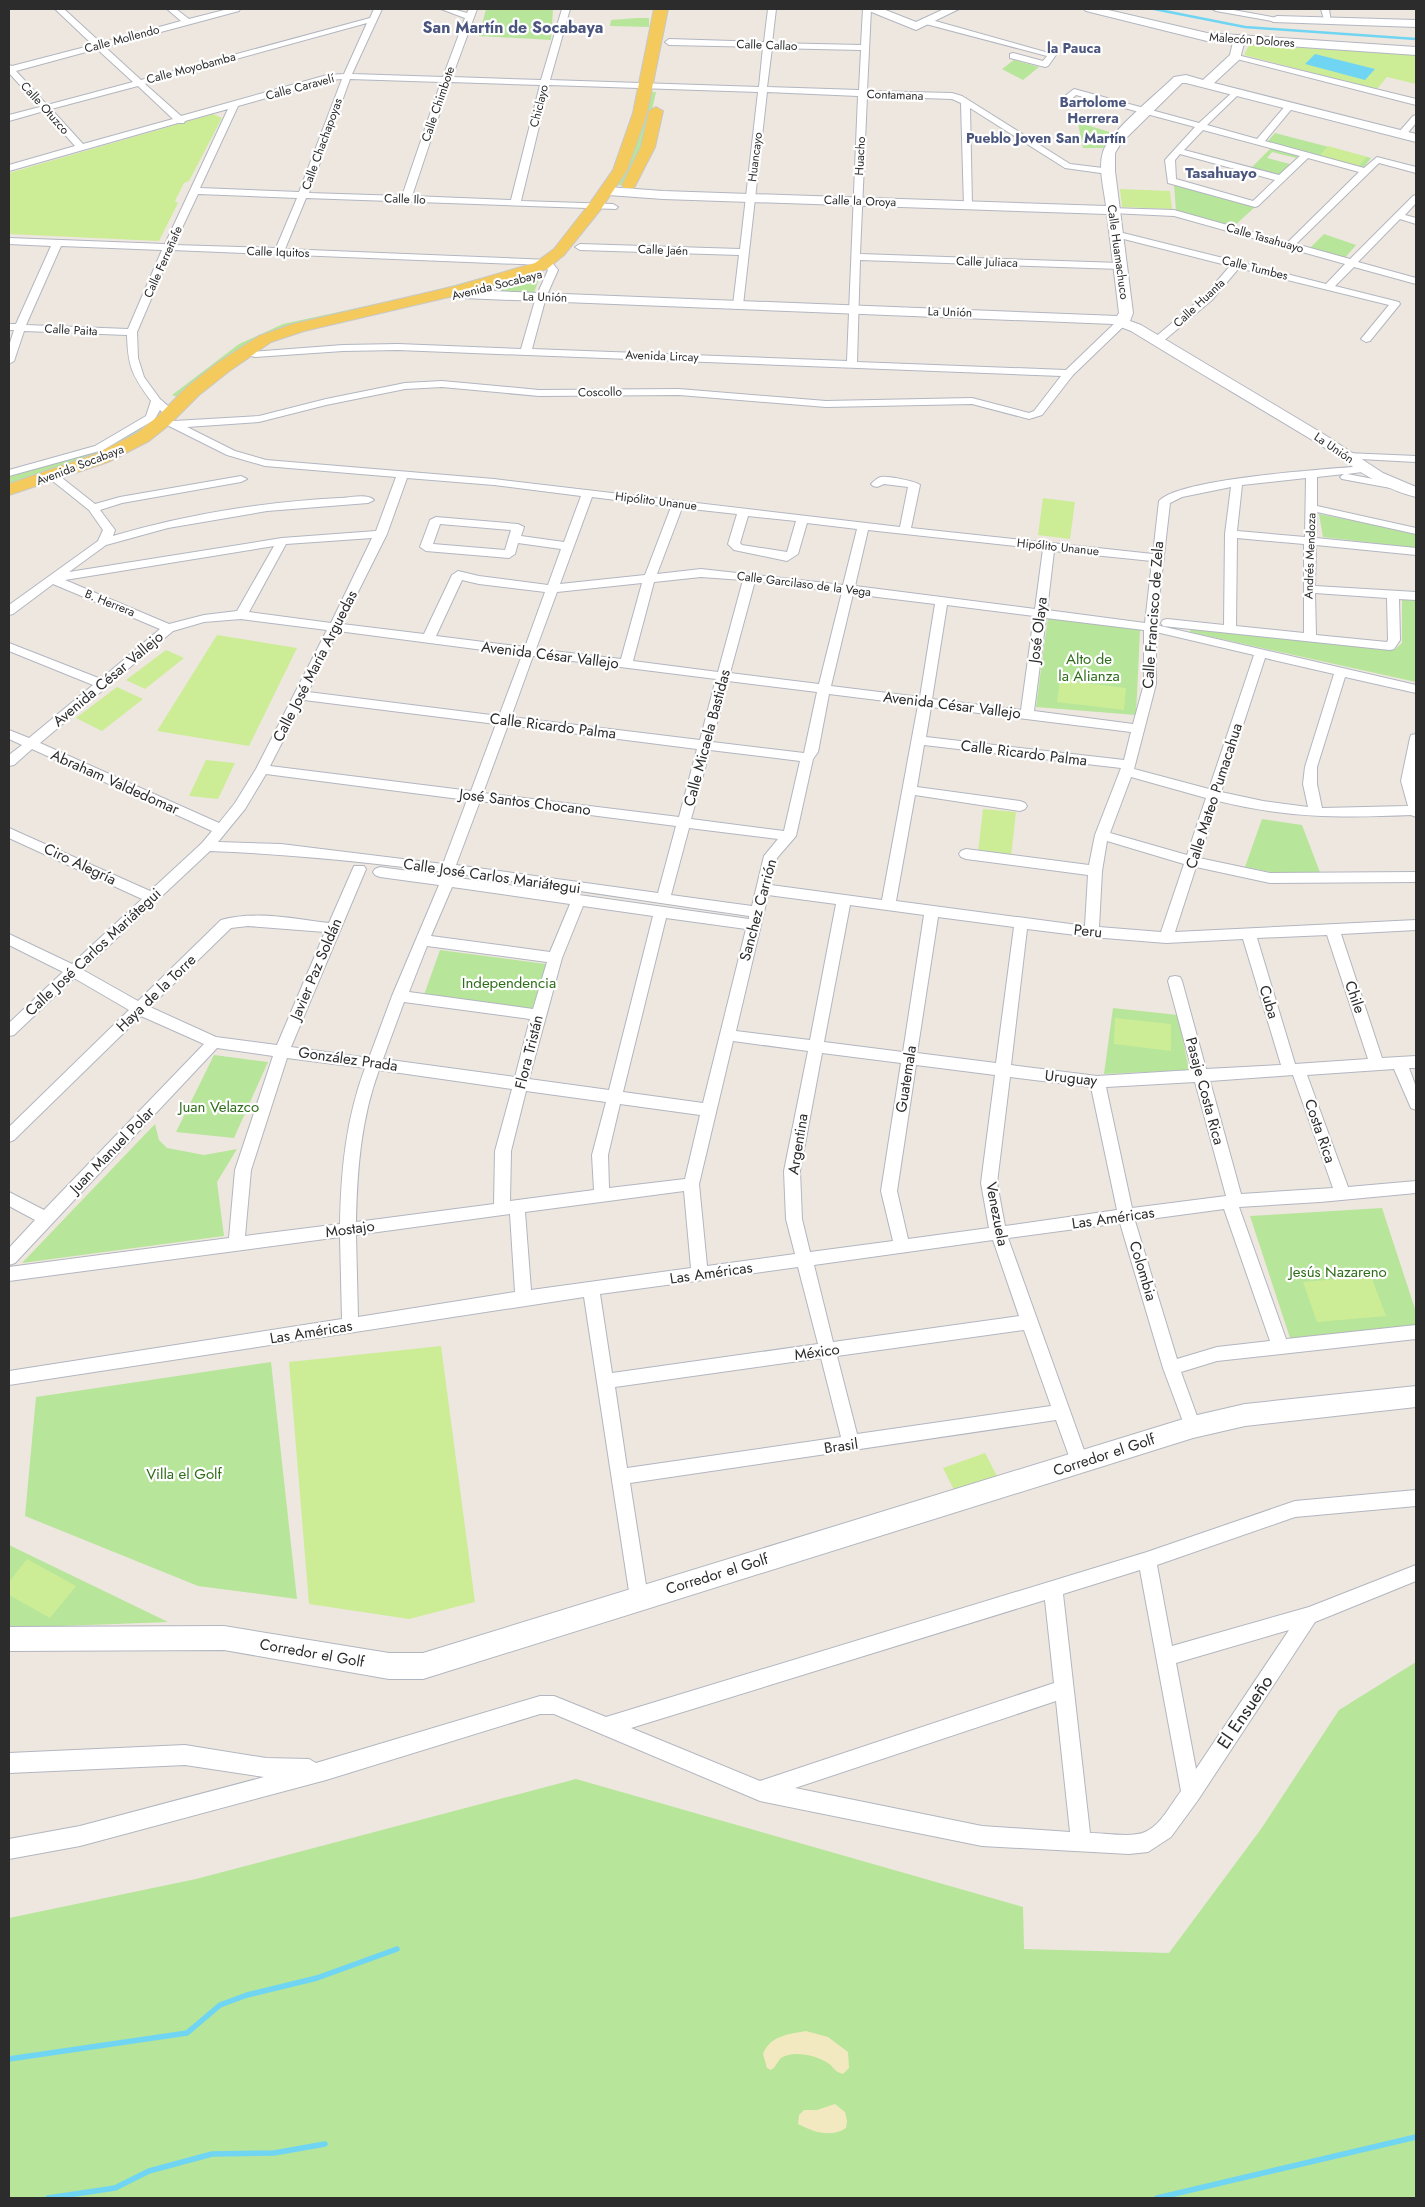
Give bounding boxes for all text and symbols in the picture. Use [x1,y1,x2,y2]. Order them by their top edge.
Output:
district label: San Martín de Socabaya [423,16,603,39]
street label: Calle Mollendo [82,20,162,58]
street label: Malecón Dolores [1209,28,1295,52]
street label: Calle Callao [736,35,798,55]
district label: la Pauca [1047,38,1101,58]
street label: Calle Moyobamba [144,47,238,89]
street label: Calle Chimbote [417,64,459,144]
street label: Calle Caravelí [264,69,337,105]
street label: Calle Otuzco [16,78,74,139]
street label: Chiclayo [525,82,553,129]
street label: Contamana [866,85,924,105]
district label: Bartolome Herrera [1060,92,1126,128]
street label: Calle Chachapoyas [297,95,347,192]
district label: Pueblo Joven San Martín [966,128,1126,148]
street label: Huancayo [743,131,767,183]
street label: Huacho [850,135,870,176]
district label: Tasahuayo [1185,162,1257,184]
street label: Calle Ilo [384,189,427,209]
street label: Calle la Oroya [824,191,897,211]
street label: Calle Huamachuco [1102,203,1134,301]
street label: Calle Tasahuayo [1224,218,1306,258]
street label: Calle Ferreñafe [139,223,187,301]
street label: Calle Jaén [637,240,689,260]
street label: Calle Iquitos [246,242,310,262]
street label: Calle Tumbes [1220,251,1290,285]
street label: Calle Juliaca [956,252,1018,272]
street label: Avenida Socabaya [450,265,544,305]
street label: Calle Huanta [1169,274,1229,332]
street label: La Unión [522,287,568,307]
street label: La Unión [927,302,973,322]
street label: Calle Paita [44,320,98,340]
street label: Avenida Lircay [625,346,700,366]
street label: Coscollo [578,383,623,401]
street label: La Unión [1310,428,1358,468]
street label: Avenida Socabaya [34,440,127,490]
street label: Hipólito Unanue [614,487,698,515]
street label: Andrés Mendoza [1299,512,1321,599]
street label: Hipólito Unanue [1016,534,1100,560]
street label: Calle Francisco de Zela [1137,540,1169,690]
street label: Calle Garcilaso de la Vega [736,567,872,601]
street label: B. Herrera [82,585,138,621]
street label: Calle José María Arguedas [267,586,363,746]
street label: José Olaya [1023,596,1053,666]
street label: Avenida César Vallejo [48,626,168,732]
street label: Avenida César Vallejo [480,636,620,674]
park label: Alto de la Alianza [1058,648,1120,687]
street label: Calle Micaela Bastidas [678,667,736,809]
street label: Avenida César Vallejo [882,686,1022,724]
street label: Calle Ricardo Palma [489,707,617,745]
street label: Calle Mateo Pumacahua [1180,720,1248,872]
street label: Calle Ricardo Palma [960,734,1088,772]
street label: Abraham Valdedomar [47,744,183,821]
street label: José Santos Chocano [456,783,592,821]
street label: Ciro Alegría [40,838,120,890]
street label: Calle José Carlos Mariátegui [402,853,582,899]
street label: Sanchez Carrión [734,856,782,964]
street label: Calle José Carlos Mariátegui [20,883,166,1021]
street label: Javier Paz Soldán [284,915,347,1025]
street label: Peru [1073,919,1103,943]
street label: Haya de la Torre [111,949,201,1037]
park label: Independencia [462,972,556,994]
street label: Chile [1339,978,1371,1017]
street label: Cuba [1254,983,1284,1021]
street label: Flora Tristán [509,1013,549,1091]
street label: Pasaje Costa Rica [1180,1035,1230,1147]
street label: González Prada [297,1041,399,1077]
street label: Guatemala [890,1044,922,1114]
street label: Uruguay [1044,1064,1099,1092]
park label: Juan Velazco [177,1096,259,1118]
street label: Costa Rica [1299,1096,1341,1166]
street label: Juan Manuel Polar [63,1101,160,1200]
street label: Argentina [782,1112,814,1176]
street label: Venezuela [980,1180,1014,1248]
street label: Las Américas [1070,1201,1156,1235]
street label: Mostajo [324,1215,376,1243]
street label: Colombia [1123,1238,1163,1304]
street label: Las Américas [668,1256,754,1290]
park label: Jesús Nazareno [1287,1261,1387,1283]
street label: Las Américas [268,1315,354,1349]
street label: México [793,1338,841,1366]
street label: Corredor el Golf [1050,1428,1158,1482]
street label: Brasil [823,1433,859,1459]
park label: Villa el Golf [146,1463,223,1485]
street label: Corredor el Golf [663,1548,772,1600]
street label: Corredor el Golf [258,1633,367,1673]
street label: El Ensueño [1211,1670,1279,1754]

